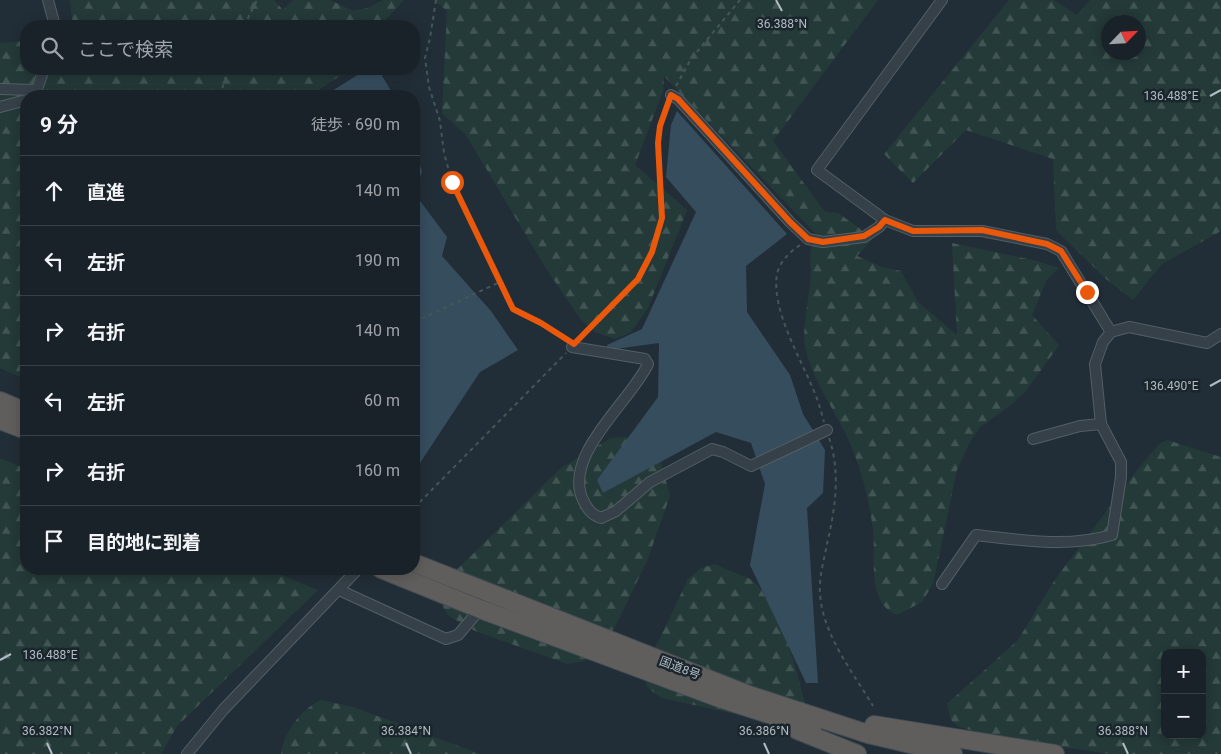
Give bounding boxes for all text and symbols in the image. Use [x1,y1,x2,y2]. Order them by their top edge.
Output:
north arrow [1101,15,1146,60]
text: 36.388°N [757,17,807,31]
search box [20,20,420,75]
icon: search [38,34,66,62]
text: ここで検索 [78,38,173,61]
text: 136.488°E [1144,89,1199,103]
text: 9 分 [40,113,78,137]
text: 徒歩 · 690 m [311,115,400,134]
route start [441,171,464,194]
icon: ahead [40,177,68,205]
text: 直進 [87,181,125,204]
text: 140 m [355,181,400,200]
icon: left [40,247,68,275]
text: 左折 [87,251,125,274]
text: 190 m [355,251,400,270]
route end [1076,281,1099,304]
icon: right [40,317,68,345]
text: 右折 [87,321,125,344]
text: 140 m [355,321,400,340]
text: 136.490°E [1144,379,1199,393]
icon: left [40,387,68,415]
text: 左折 [87,391,125,414]
text: 60 m [364,391,400,410]
icon: right [40,457,68,485]
text: 右折 [87,461,125,484]
text: 160 m [355,461,400,480]
icon: arrive [40,527,68,555]
text: 目的地に到着 [87,531,201,554]
text: 136.488°E [23,648,78,662]
map controls [1161,649,1206,739]
button: + [1161,649,1206,694]
street label: 国道8号 [658,654,702,682]
button: − [1161,694,1206,739]
text: 36.382°N [22,724,72,738]
text: 36.384°N [381,724,431,738]
text: 36.386°N [739,724,789,738]
text: 36.388°N [1098,724,1148,738]

